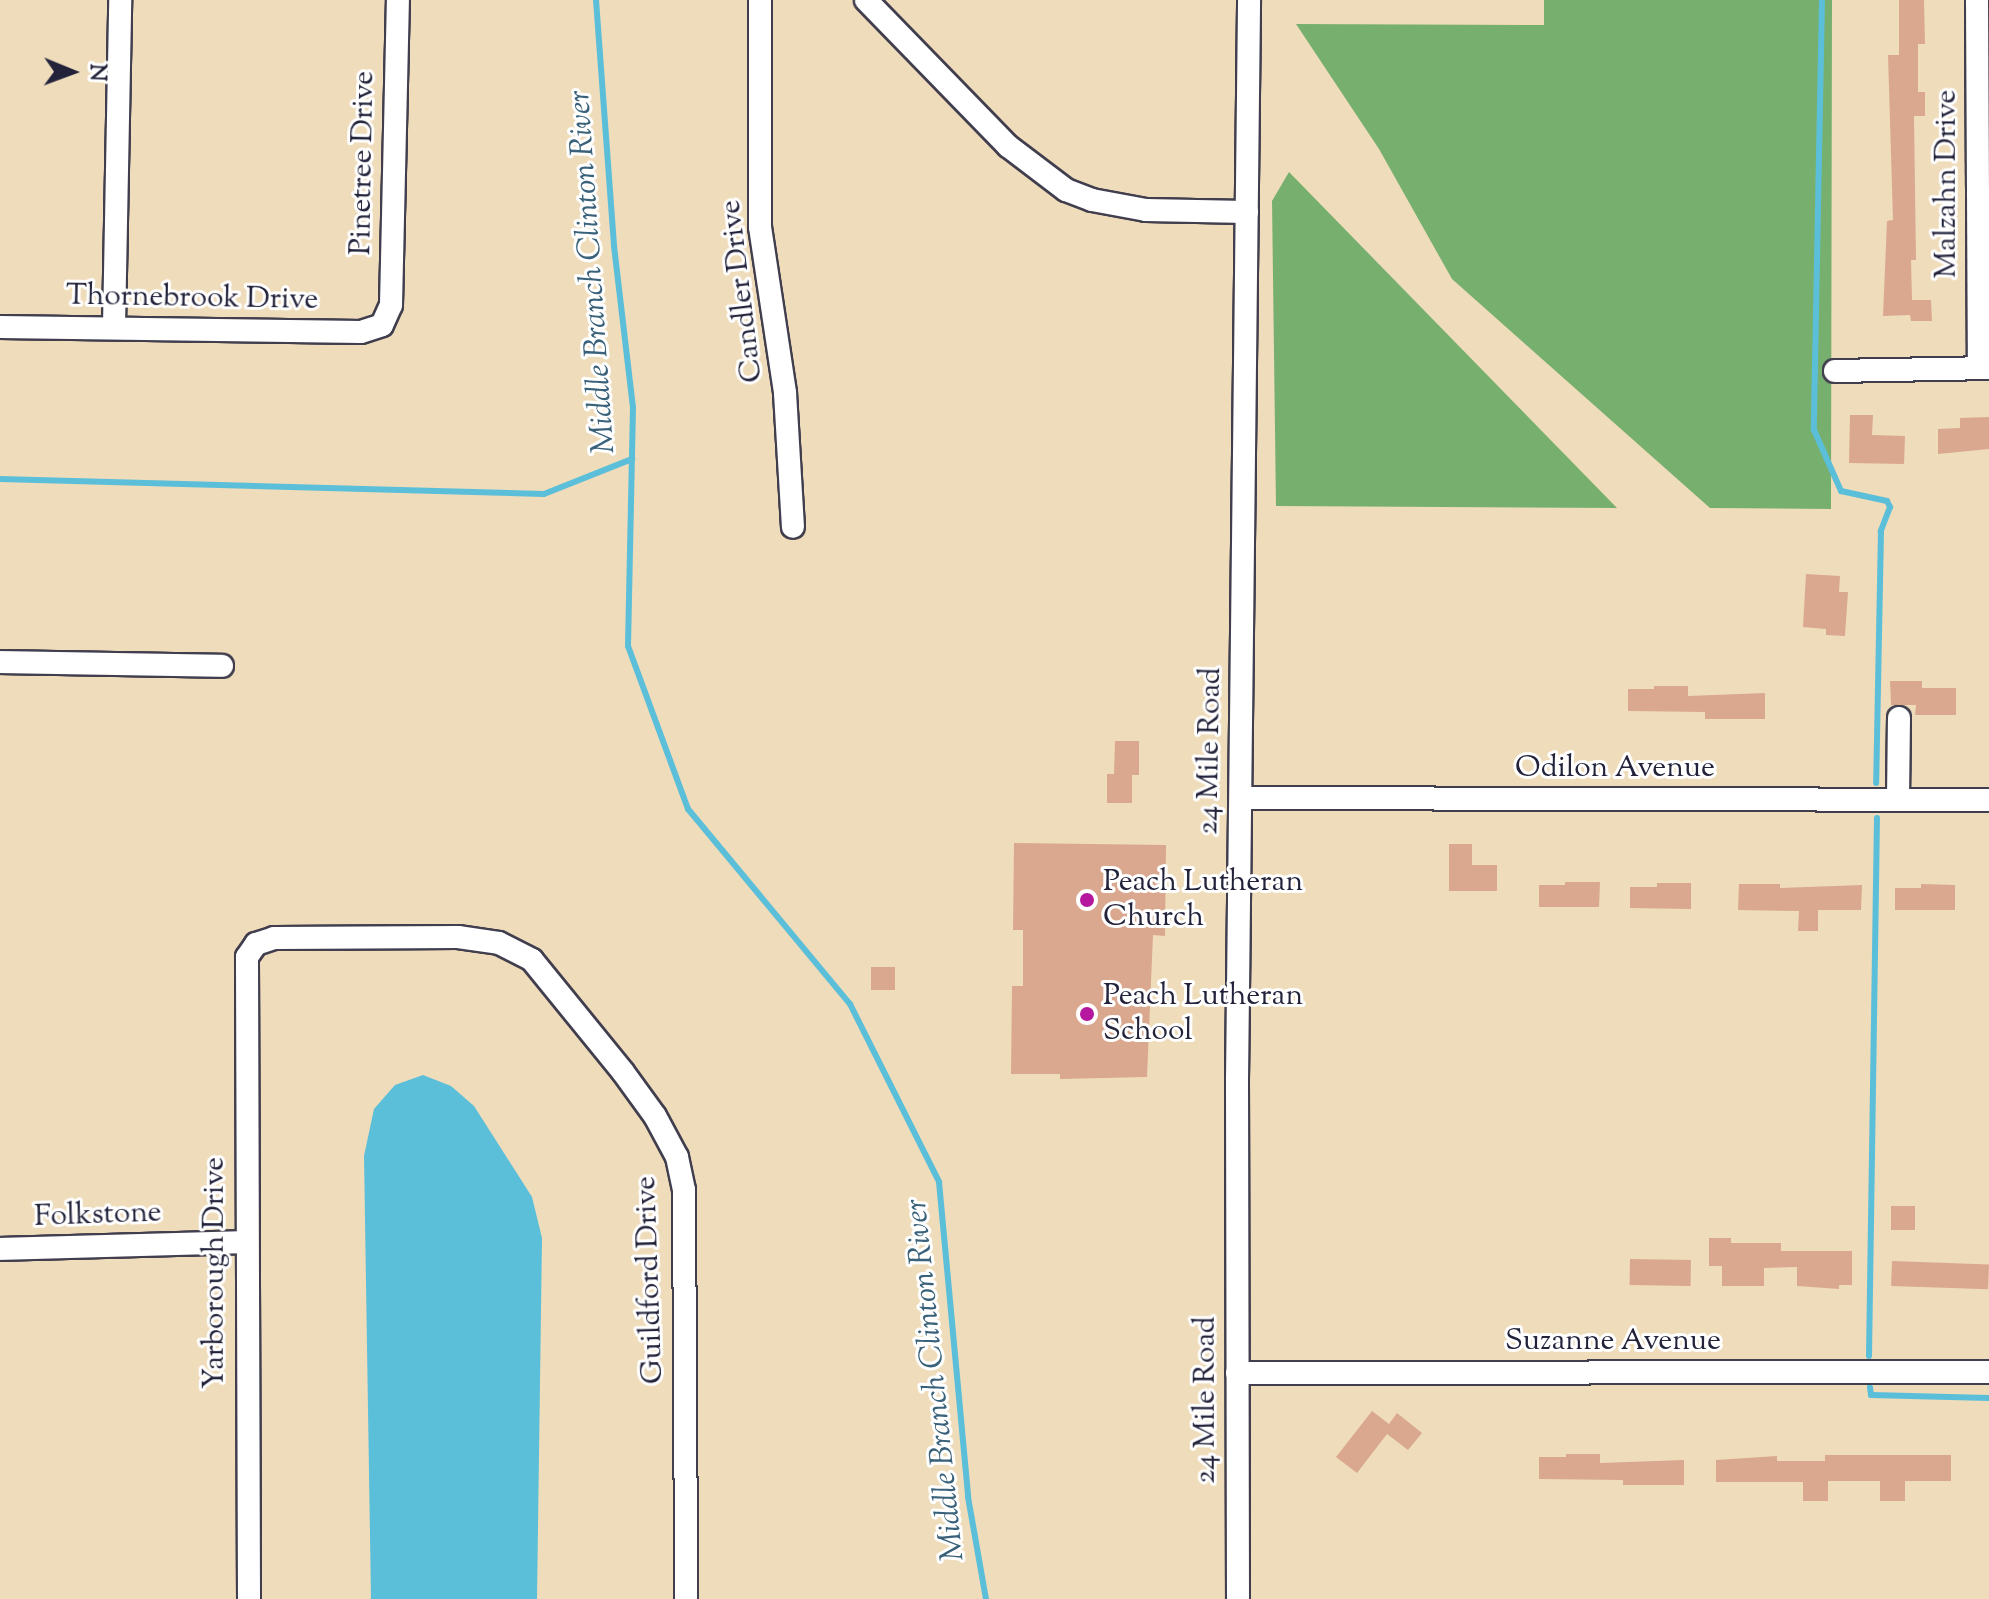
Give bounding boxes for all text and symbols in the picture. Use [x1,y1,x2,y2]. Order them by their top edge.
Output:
north arrow [32,32,112,112]
text: N [80,63,112,81]
street label: Pinetree Drive [344,71,384,255]
water label: Middle Branch Clinton River [561,89,625,455]
street label: Malzahn Drive [1930,90,1966,278]
street label: Candler Drive [714,198,772,384]
street label: Thornebrook Drive [65,279,319,319]
street label: 24 Mile Road [1192,667,1230,835]
street label: Odilon Avenue [1515,751,1715,787]
place label: Peach Lutheran Church [1103,865,1303,936]
marker: Peach Lutheran Church [1078,891,1096,909]
place label: Peach Lutheran School [1103,979,1303,1050]
marker: Peach Lutheran School [1078,1005,1096,1023]
street label: Yarborough Drive [198,1157,234,1389]
street label: Guildford Drive [629,1175,673,1385]
street label: Folkstone [34,1196,162,1236]
water label: Middle Branch Clinton River [898,1197,974,1563]
street label: 24 Mile Road [1189,1316,1225,1484]
street label: Suzanne Avenue [1505,1324,1721,1360]

